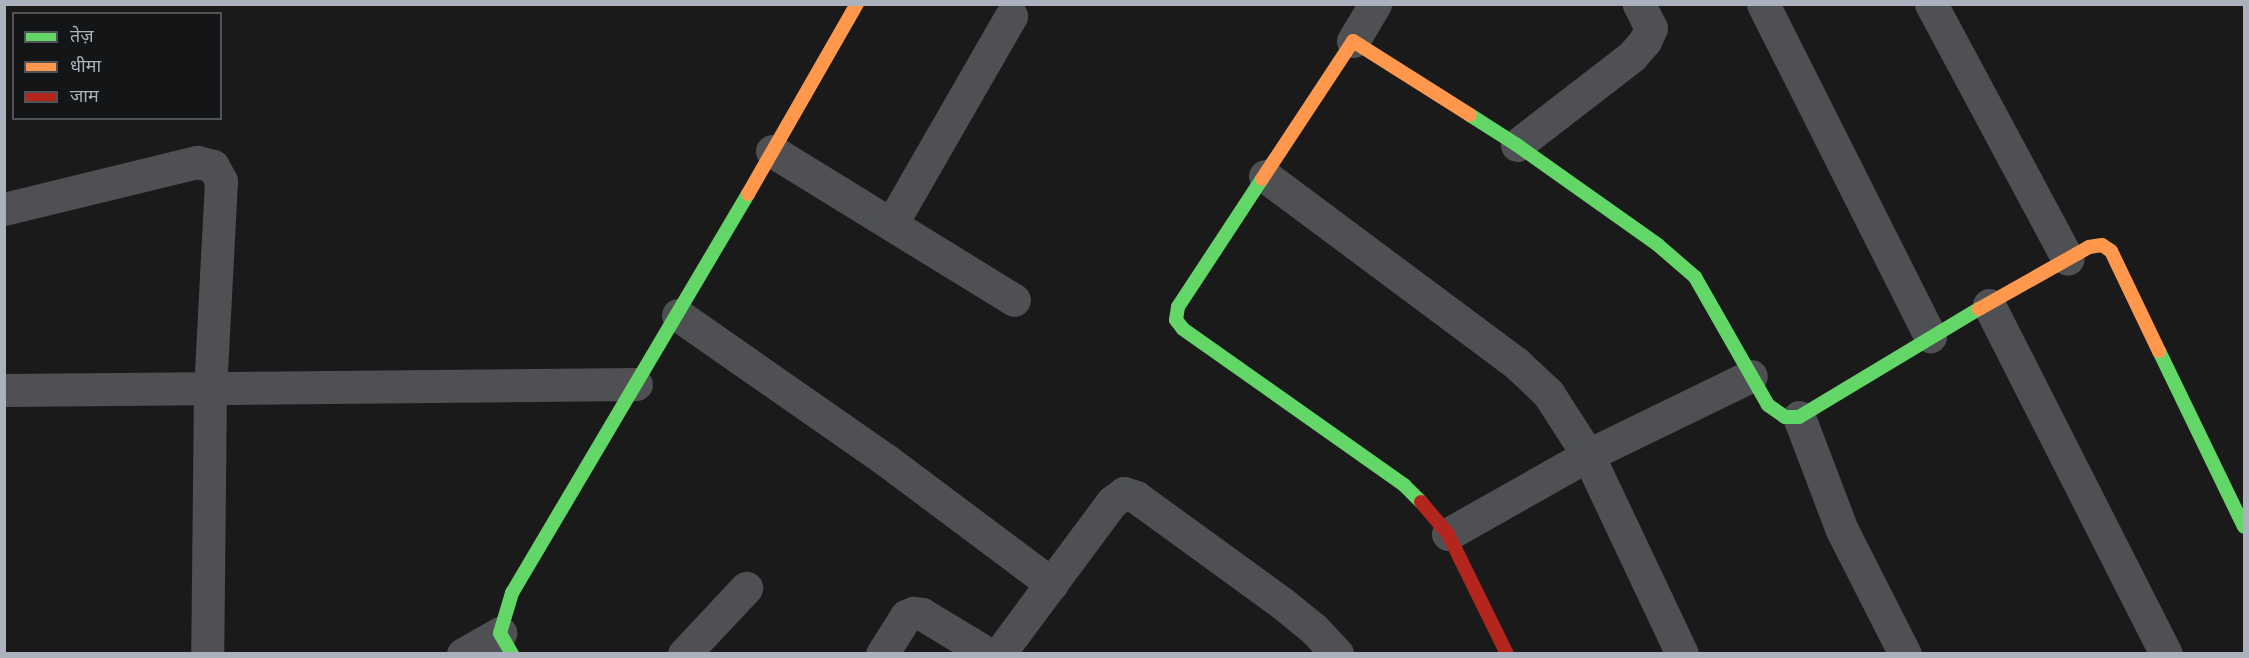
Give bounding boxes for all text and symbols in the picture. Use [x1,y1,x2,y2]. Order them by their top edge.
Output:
legend [12,12,222,120]
text: तेज़ [70,25,94,46]
text: धीमा [70,55,101,76]
text: जाम [70,85,99,106]

